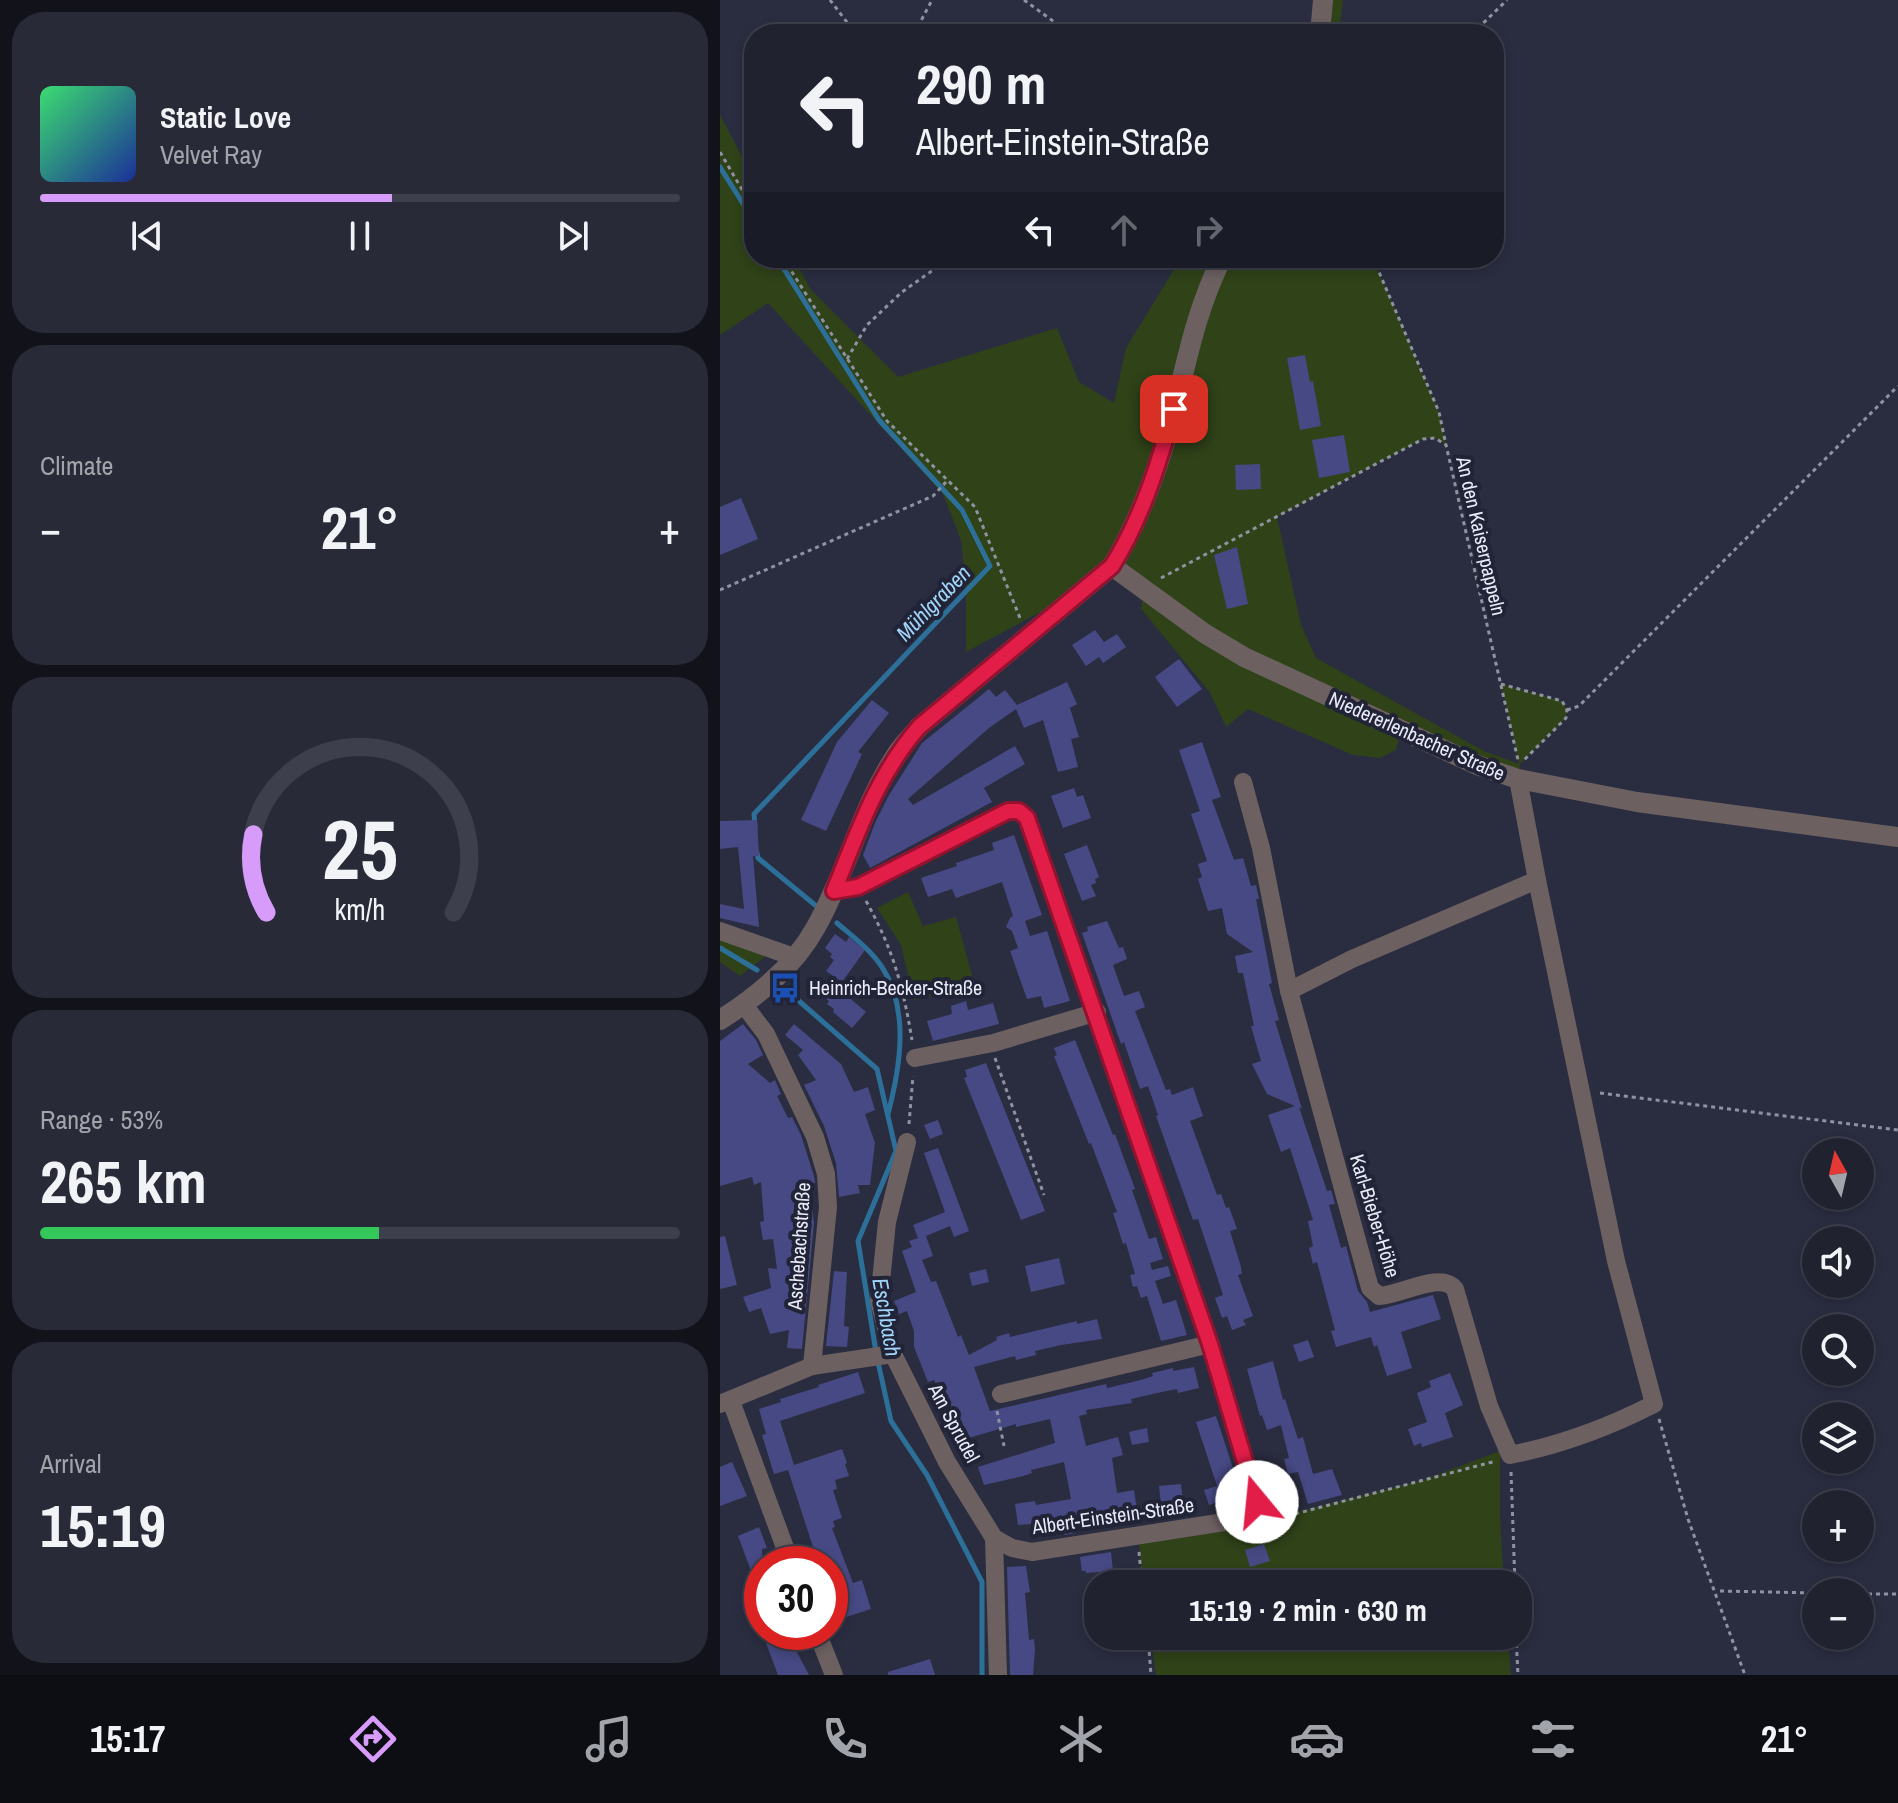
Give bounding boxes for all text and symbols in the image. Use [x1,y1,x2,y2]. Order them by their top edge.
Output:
text: 290 m [916,46,1046,121]
icon: left [784,56,888,160]
text: Static Love [160,97,291,137]
text: Albert-Einstein-Straße [916,118,1210,166]
text: Velvet Ray [160,137,262,172]
icon: left [1018,208,1062,252]
icon: ahead [1102,208,1146,252]
icon: right [1186,208,1230,252]
icon: previous [125,214,169,258]
icon: pause [338,214,382,258]
icon: next [551,214,595,258]
pin [1140,375,1208,443]
icon: arrive [1152,387,1196,431]
text: Climate [40,448,113,483]
street label: An den Kaiserpappeln [1450,453,1513,618]
text: 21° [321,487,399,568]
text: − [40,498,61,558]
text: + [659,498,680,558]
water label: Mühlgraben [889,558,977,648]
street label: Niedererlenbacher Straße [1325,685,1509,786]
text: 25 [322,793,398,905]
text: km/h [335,891,385,930]
bus stop icon: Heinrich-Becker-Straße [768,971,802,1005]
place label: Heinrich-Becker-Straße [809,974,982,1001]
text: Range · 53% [40,1102,163,1137]
north arrow [1802,1138,1874,1210]
map controls [1802,1138,1874,1650]
text: 265 km [40,1141,207,1222]
street label: Karl-Bieber-Höhe [1344,1151,1407,1281]
street label: Aschebachstraße [781,1181,816,1312]
button: sound [1802,1226,1874,1298]
water label: Eschbach [865,1275,909,1359]
button: search [1802,1314,1874,1386]
street label: Am Sprudel [922,1378,986,1467]
button: layers [1802,1402,1874,1474]
text: Arrival [40,1446,102,1481]
position arrow [1215,1460,1299,1544]
text: 15:19 [40,1485,166,1566]
button: + [1802,1490,1874,1562]
street label: Albert-Einstein-Straße [1029,1491,1196,1540]
speed limit sign: 30 [744,1546,848,1650]
button: − [1802,1578,1874,1650]
text: 15:19 · 2 min · 630 m [1189,1590,1427,1630]
icon: directions [345,1711,401,1767]
icon: music [581,1711,637,1767]
icon: phone [817,1711,873,1767]
icon: climate [1053,1711,1109,1767]
icon: car [1289,1711,1345,1767]
icon: filters [1525,1711,1581,1767]
text: 15:17 [90,1715,165,1763]
text: 21° [1761,1715,1808,1763]

